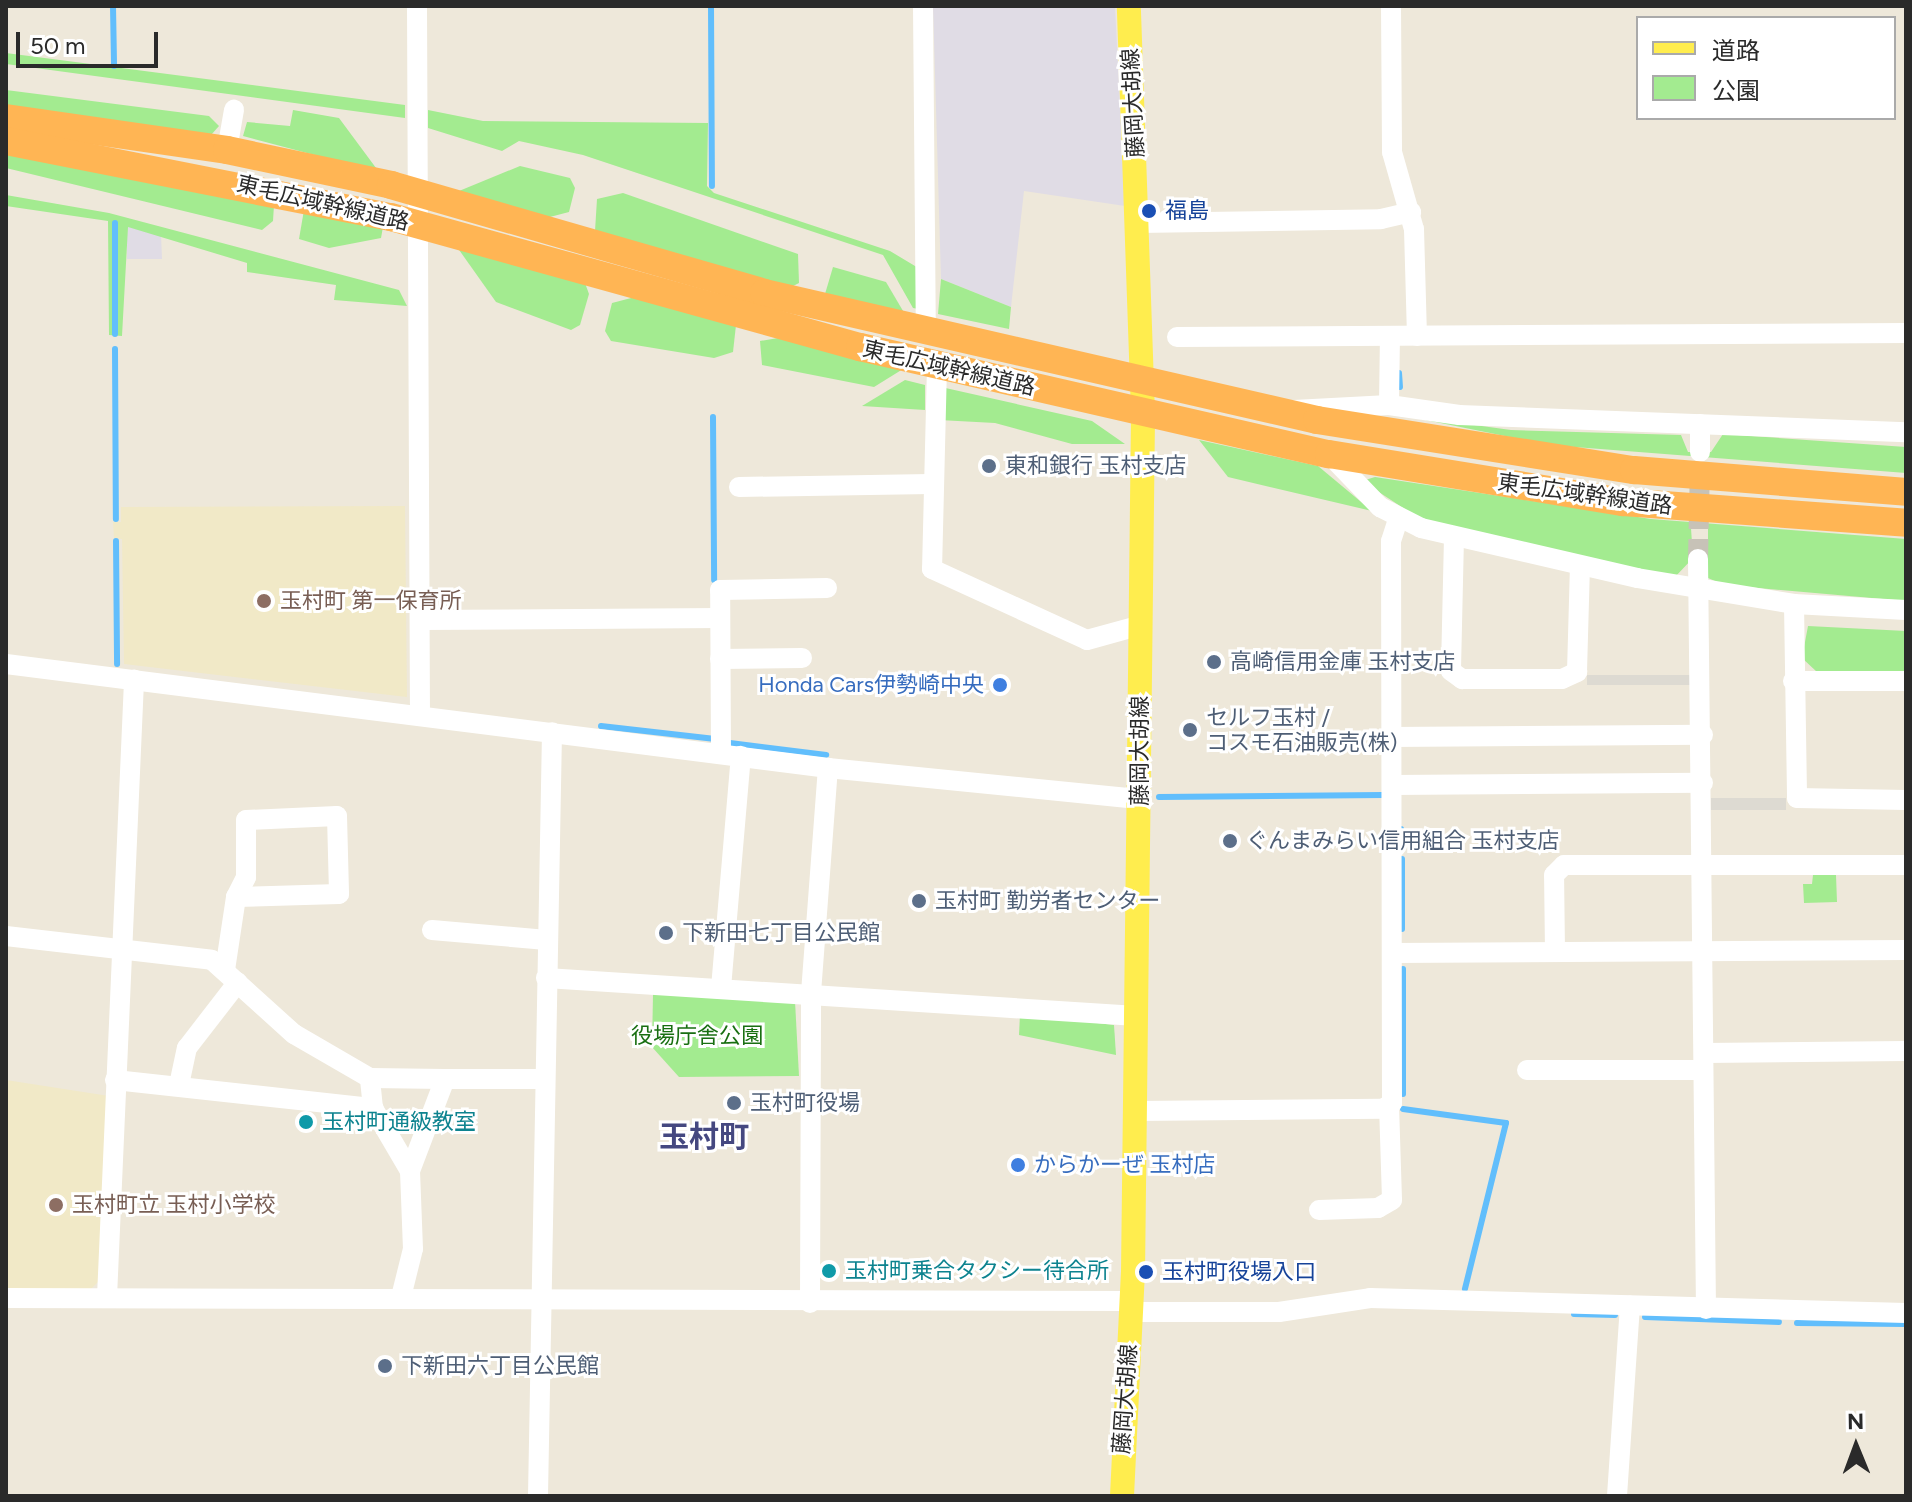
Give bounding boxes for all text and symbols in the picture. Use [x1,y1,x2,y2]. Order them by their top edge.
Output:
scale bar [20,16,162,66]
legend [1636,16,1896,120]
text: 50 m [30,31,86,60]
text: 道路 [1712,36,1760,65]
street label: 藤岡大胡線 [1117,47,1149,159]
text: 公園 [1712,76,1760,105]
street label: 東毛広域幹線道路 [234,170,412,236]
place label: 福島 [1165,198,1209,224]
marker: 福島 [1140,202,1158,220]
street label: 東毛広域幹線道路 [860,335,1038,401]
place label: 東和銀行 玉村支店 [1005,453,1186,479]
marker: 東和銀行 玉村支店 [980,457,998,475]
street label: 東毛広域幹線道路 [1496,469,1674,519]
place label: 玉村町 第一保育所 [280,588,461,614]
marker: 玉村町 第一保育所 [255,592,273,610]
place label: 高崎信用金庫 玉村支店 [1230,649,1455,675]
marker: 高崎信用金庫 玉村支店 [1205,653,1223,671]
place label: Honda Cars伊勢崎中央 [758,672,984,698]
marker: Honda Cars伊勢崎中央 [991,676,1009,694]
street label: 藤岡大胡線 [1127,696,1153,806]
place label: セルフ玉村 / コスモ石油販売(株) [1206,704,1397,756]
marker: セルフ玉村 / コスモ石油販売(株) [1181,721,1199,739]
place label: ぐんまみらい信用組合 玉村支店 [1246,828,1559,854]
marker: ぐんまみらい信用組合 玉村支店 [1221,832,1239,850]
place label: 玉村町 勤労者センター [935,888,1160,914]
marker: 玉村町 勤労者センター [910,892,928,910]
place label: 下新田七丁目公民館 [682,920,880,946]
marker: 下新田七丁目公民館 [657,924,675,942]
park label: 役場庁舎公園 [631,1023,763,1049]
place label: 玉村町役場 [750,1090,860,1116]
marker: 玉村町役場 [725,1094,743,1112]
place label: 玉村町通級教室 [322,1109,476,1135]
marker: 玉村町通級教室 [297,1113,315,1131]
district label: 玉村町 [659,1119,749,1155]
place label: からかーぜ 玉村店 [1034,1152,1215,1178]
marker: からかーぜ 玉村店 [1009,1156,1027,1174]
place label: 玉村町立 玉村小学校 [72,1192,275,1218]
marker: 玉村町立 玉村小学校 [47,1196,65,1214]
place label: 玉村町乗合タクシー待合所 [845,1258,1109,1284]
place label: 玉村町役場入口 [1162,1259,1316,1285]
marker: 玉村町乗合タクシー待合所 [820,1262,838,1280]
marker: 玉村町役場入口 [1137,1263,1155,1281]
street label: 藤岡大胡線 [1108,1343,1142,1455]
place label: 下新田六丁目公民館 [401,1353,599,1379]
marker: 下新田六丁目公民館 [376,1357,394,1375]
north arrow [1816,1406,1896,1486]
text: N [1847,1408,1864,1435]

